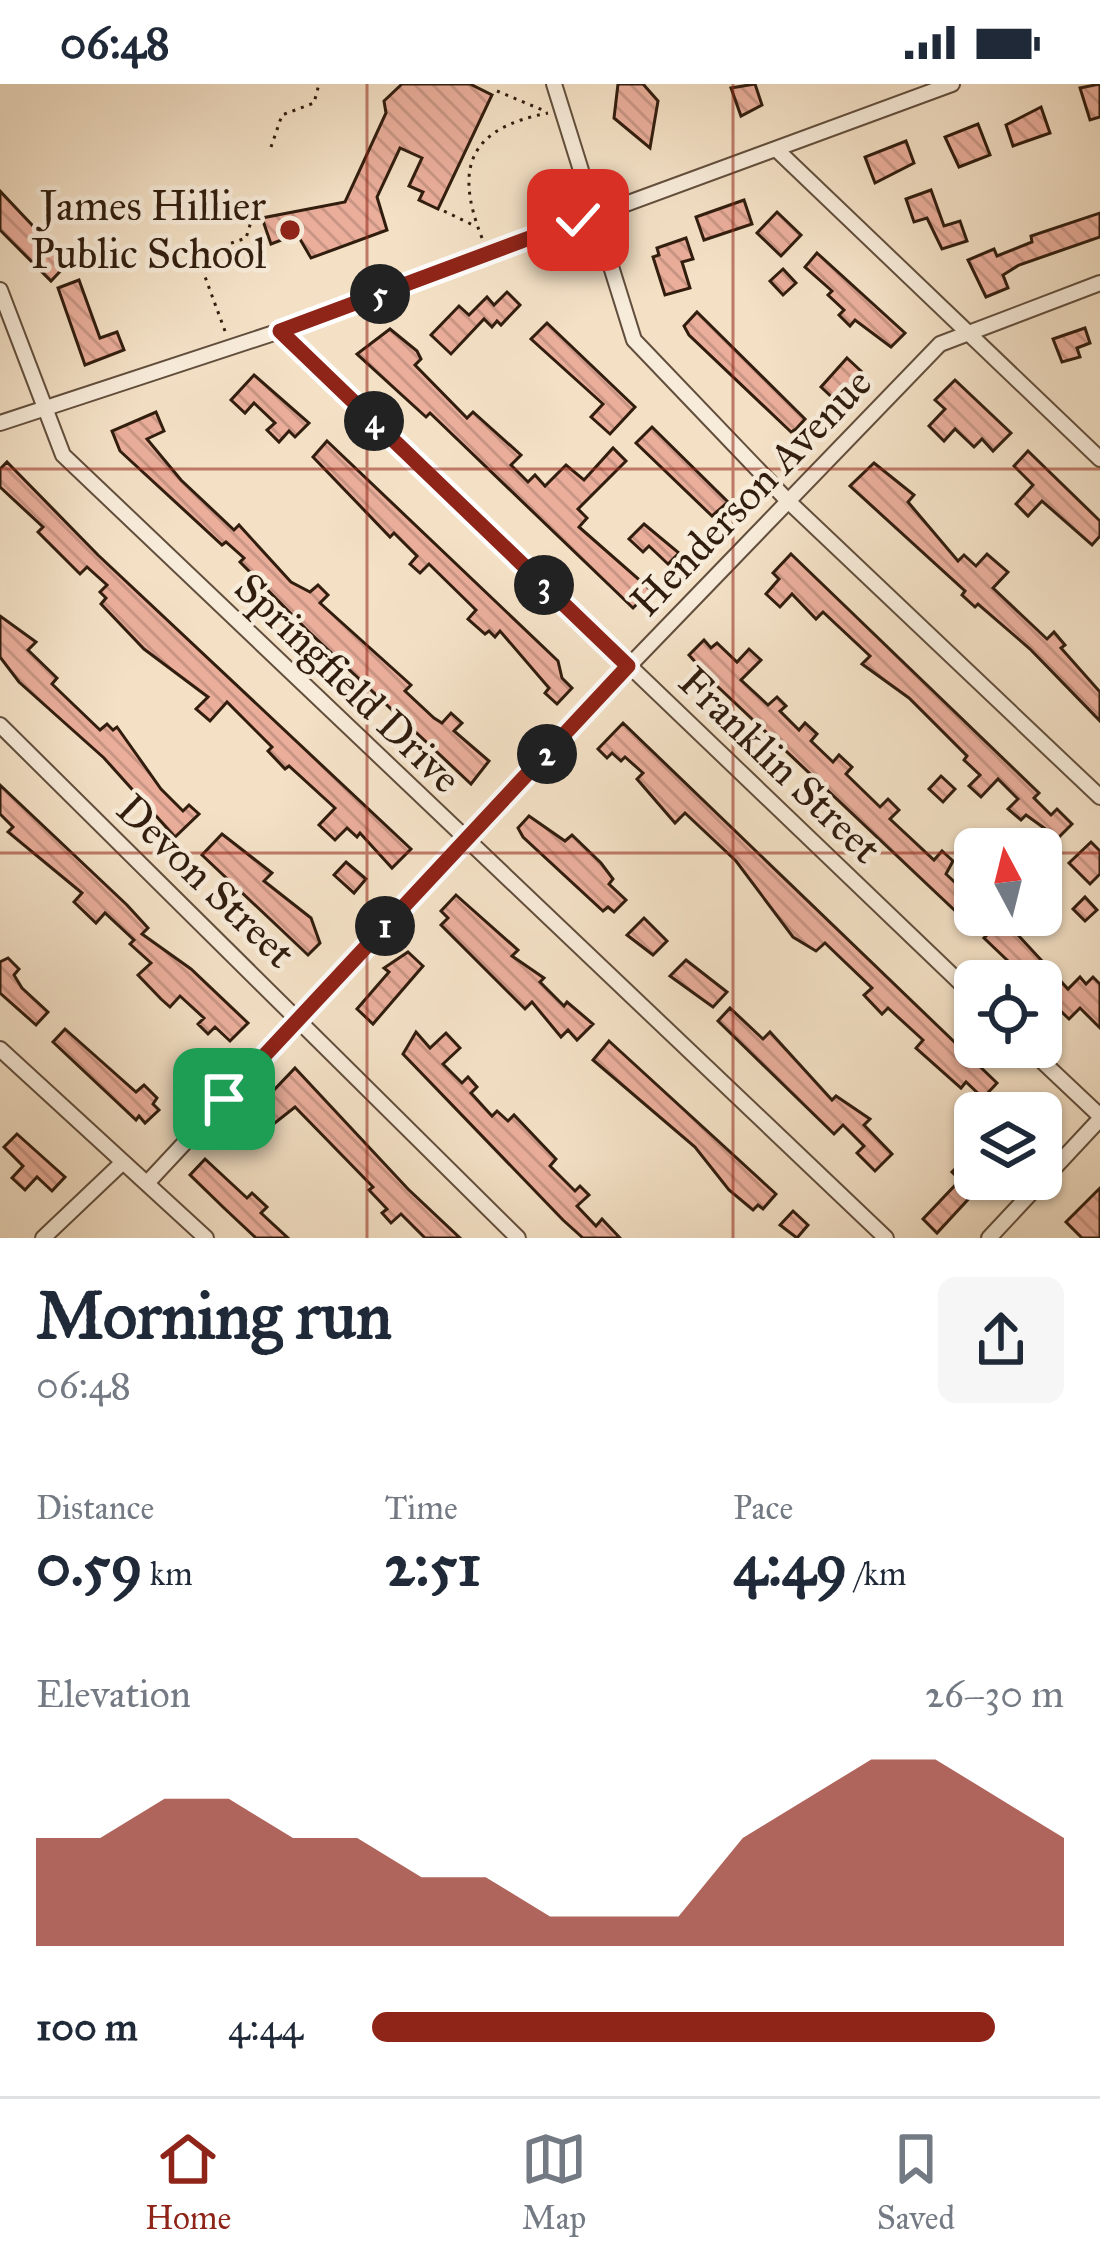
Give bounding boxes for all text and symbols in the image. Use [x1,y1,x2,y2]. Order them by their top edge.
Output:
text: 06:48 [60,15,170,70]
pin [527,169,629,271]
place label: James Hillier Public School [31,180,267,280]
icon: check [545,187,611,253]
marker: James Hillier Public School [277,217,303,243]
pin: 5 [350,264,410,324]
text: 5 [372,274,388,314]
street label: Henderson Avenue [619,357,883,627]
pin: 4 [344,391,404,451]
text: 4 [365,401,383,441]
pin: 3 [514,555,574,615]
street label: Springfield Drive [224,562,472,804]
text: 3 [537,565,551,605]
street label: Franklin Street [668,656,892,875]
pin: 2 [517,724,577,784]
text: 2 [539,734,555,774]
street label: Devon Street [106,783,306,979]
north arrow [954,828,1062,936]
map controls [954,828,1062,1200]
pin: 1 [355,896,415,956]
text: 1 [378,906,392,946]
button: locate [954,960,1062,1068]
pin [173,1048,275,1150]
icon: arrive [191,1066,257,1132]
button: layers [954,1092,1062,1200]
text: Morning run [36,1275,392,1356]
button: share [938,1277,1064,1403]
text: 06:48 [36,1361,131,1409]
text: Distance [36,1488,154,1528]
text: Time [385,1488,458,1528]
text: Pace [733,1488,793,1528]
text: 0.59 [36,1528,143,1601]
text: 2:51 [385,1528,481,1601]
text: 4:49 [733,1528,848,1601]
text: km [143,1554,193,1594]
text: /km [848,1554,907,1594]
text: Elevation [36,1670,191,1718]
text: 26–30 m [925,1670,1064,1718]
text: 100 m [36,2003,138,2051]
text: 4:44 [228,2003,303,2051]
tab: Home [145,2126,231,2238]
tab: Map [521,2126,587,2238]
tab: Saved [877,2126,955,2238]

